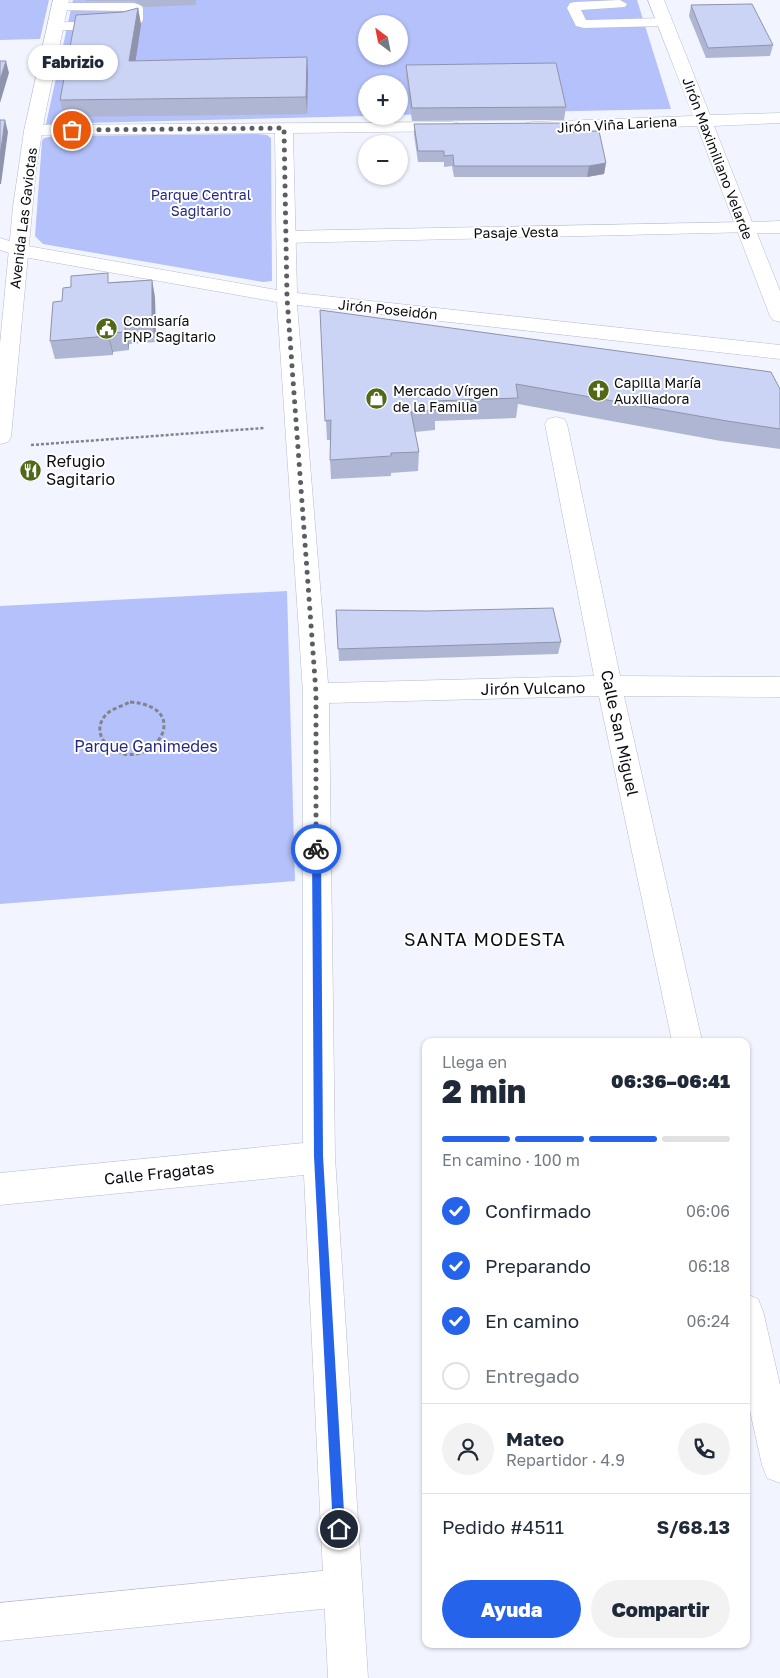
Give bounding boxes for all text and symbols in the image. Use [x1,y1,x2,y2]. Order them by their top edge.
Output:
north arrow [358,15,408,65]
map controls [358,15,408,185]
callout: Fabrizio [27,45,117,80]
text: Fabrizio [42,52,104,72]
street label: Jirón Maximiliano Velarde [679,74,757,242]
button: + [358,75,408,125]
pin [51,109,93,151]
street label: Jirón Viña Lariena [556,112,678,136]
icon: bag [58,116,86,144]
button: − [358,135,408,185]
street label: Avenida Las Gaviotas [6,147,40,289]
park label: Parque Central Sagitario [151,186,251,219]
street label: Pasaje Vesta [473,223,559,241]
street label: Jirón Poseidón [338,295,438,323]
place label: Comisaría PNP Sagitario [123,312,216,345]
public building icon: Comisaría PNP Sagitario [95,316,119,340]
place label: Capilla María Auxiliadora [614,374,701,407]
church icon: Capilla María Auxiliadora [586,378,610,402]
place label: Mercado Vírgen de la Familia [393,382,498,415]
shop icon: Mercado Vírgen de la Familia [365,386,389,410]
place label: Refugio Sagitario [46,451,115,489]
restaurant icon: Refugio Sagitario [18,458,42,482]
street label: Calle San Miguel [597,668,643,798]
street label: Jirón Vulcano [481,677,585,699]
park label: Parque Ganimedes [74,736,218,756]
courier [291,824,341,874]
icon: bike [302,835,330,863]
district label: SANTA MODESTA [404,928,566,950]
text: Llega en [442,1052,507,1072]
text: 06:36–06:41 [611,1069,730,1092]
text: 2 min [442,1072,526,1110]
text: En camino · 100 m [442,1150,580,1170]
street label: Calle Fragatas [103,1157,215,1189]
icon: check [442,1197,470,1225]
text: Confirmado [485,1199,591,1222]
text: 06:06 [686,1201,730,1221]
icon: check [442,1252,470,1280]
text: Preparando [485,1254,591,1277]
text: 06:18 [688,1256,730,1276]
icon: check [442,1307,470,1335]
text: En camino [485,1309,579,1332]
text: 06:24 [687,1311,730,1331]
text: Entregado [485,1364,579,1387]
button: person [442,1423,494,1475]
button: phone [678,1423,730,1475]
text: Mateo [506,1427,564,1450]
text: Repartidor · 4.9 [506,1450,625,1470]
pin [318,1508,360,1550]
icon: home [325,1515,353,1543]
text: Pedido #4511 [442,1515,564,1538]
text: S/68.13 [656,1515,730,1538]
button: Ayuda [442,1580,581,1638]
button: Compartir [591,1580,730,1638]

